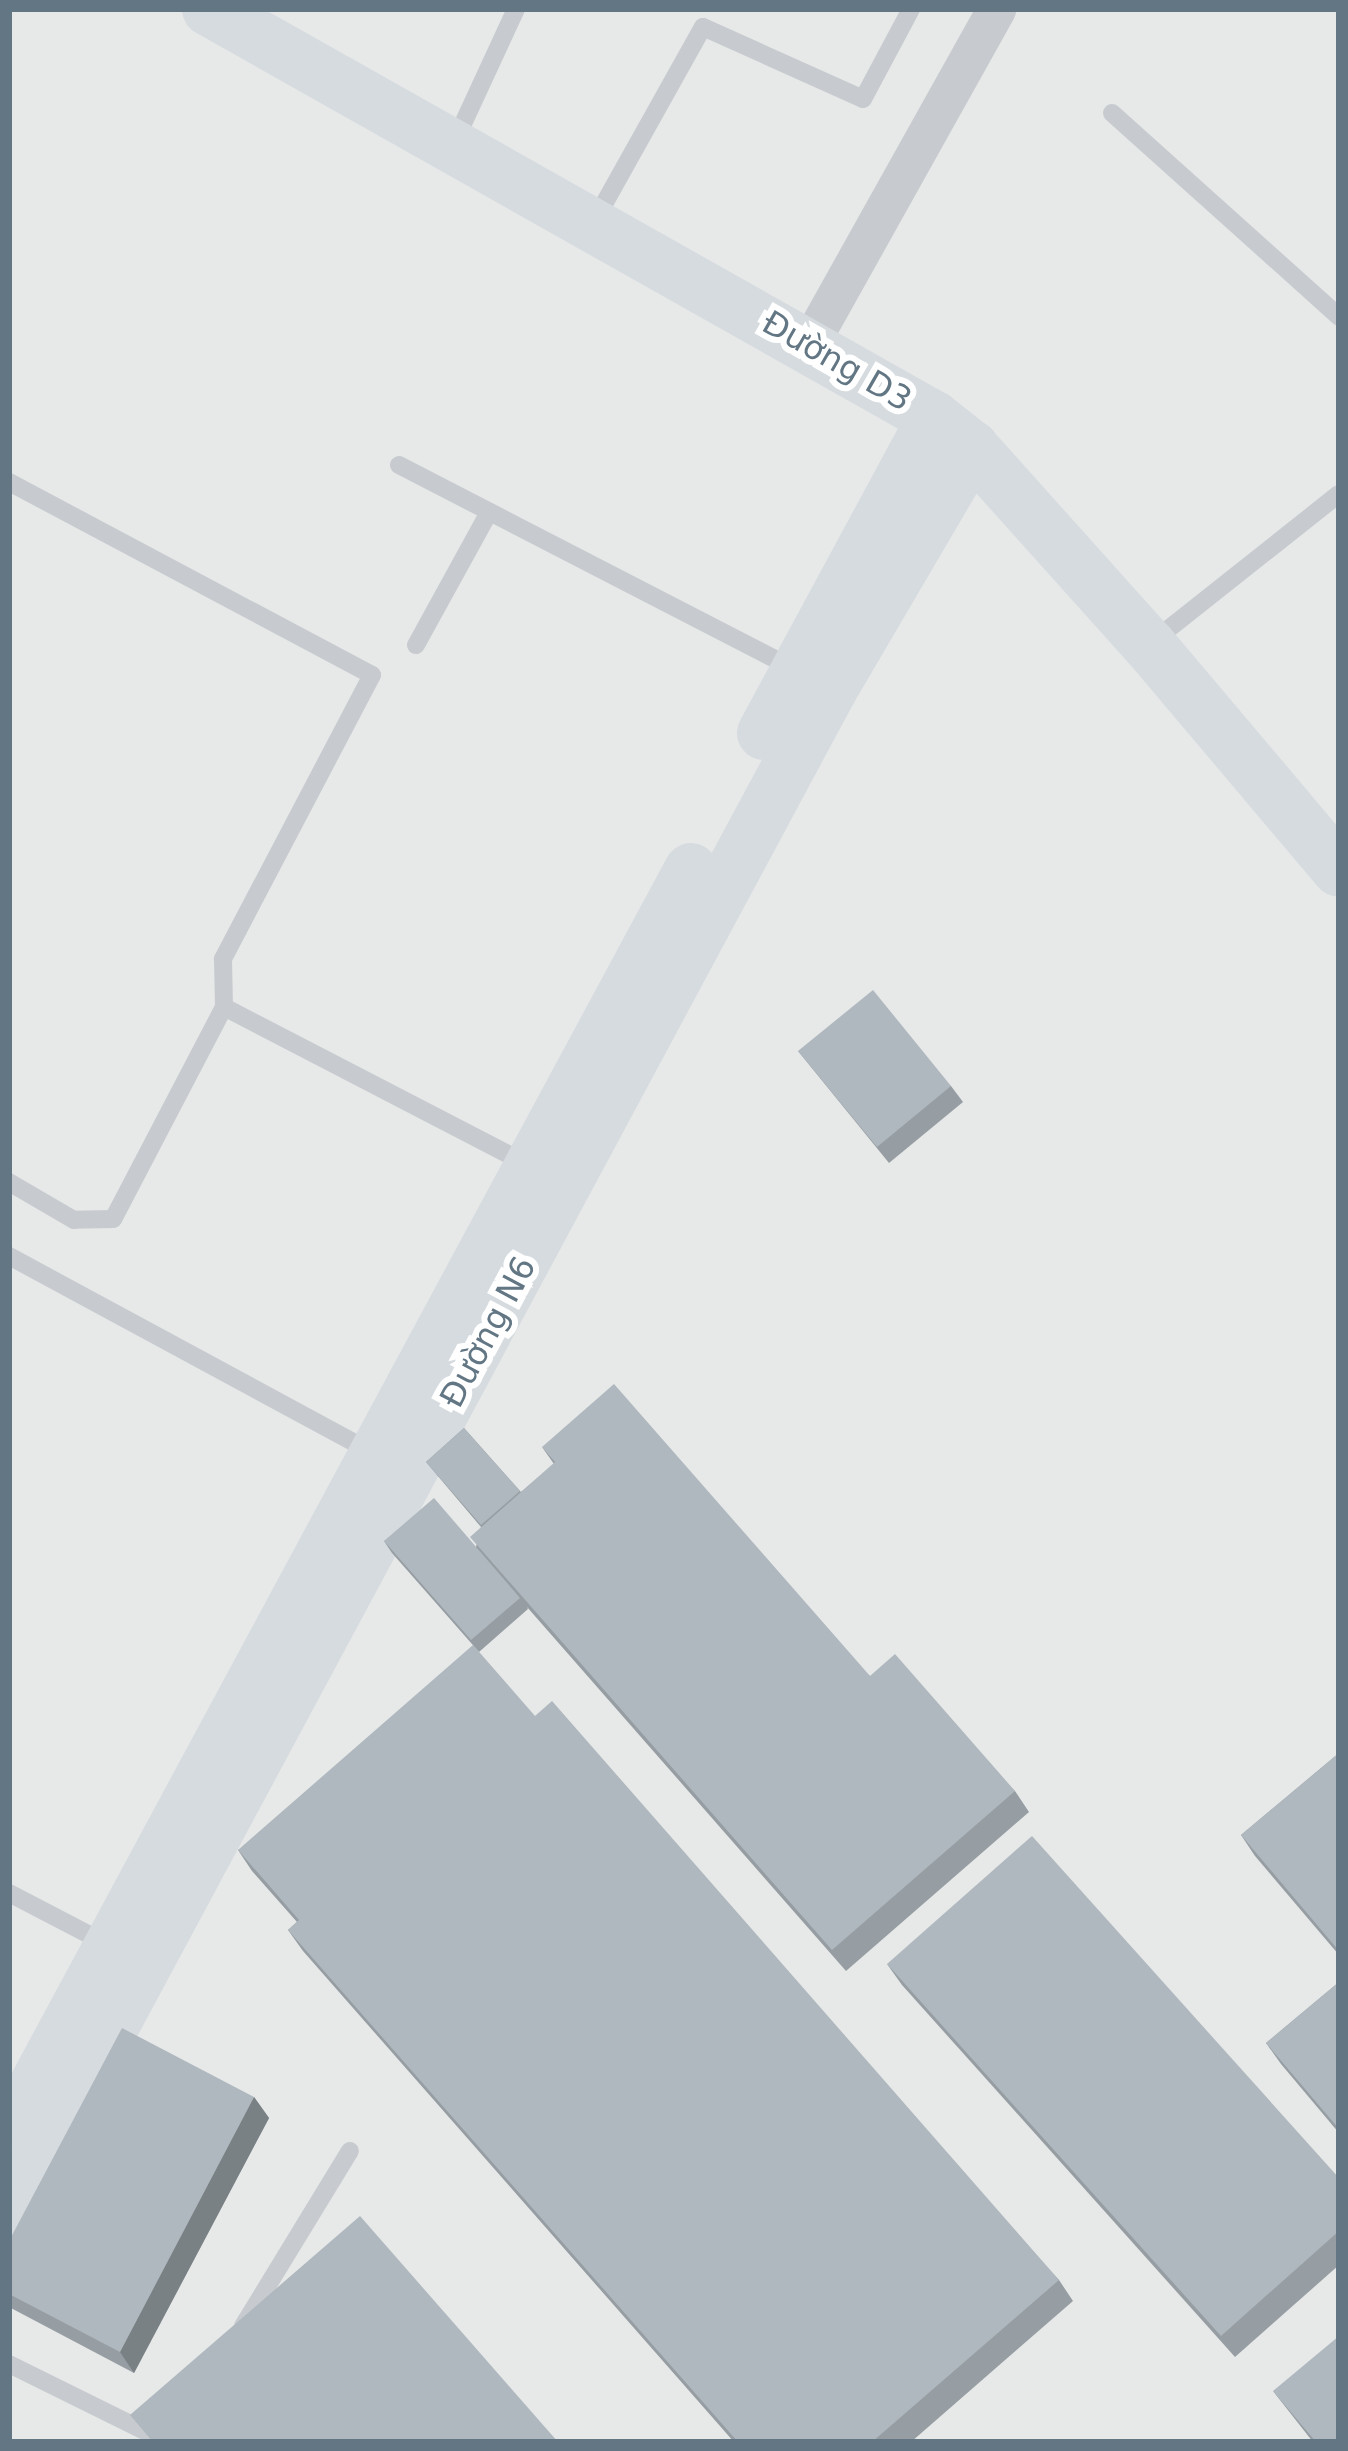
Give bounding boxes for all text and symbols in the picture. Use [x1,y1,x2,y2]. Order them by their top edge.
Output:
street label: Đường D3 [755,302,919,420]
street label: Đường N6 [432,1250,544,1414]

